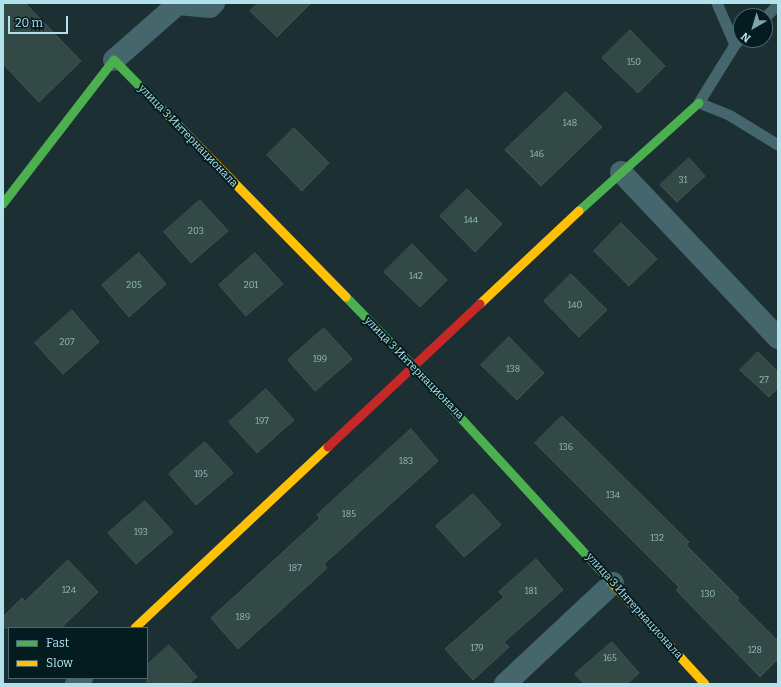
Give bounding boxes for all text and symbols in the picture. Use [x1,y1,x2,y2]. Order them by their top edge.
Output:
scale bar [10,8,70,34]
north arrow [733,8,773,48]
text: 20 m [15,16,43,30]
text: N [739,29,753,45]
house number: 150 [627,57,641,67]
street label: улица 3 Интернационала [136,82,240,190]
house number: 148 [563,118,577,128]
house number: 146 [530,149,544,159]
house number: 31 [679,175,687,185]
house number: 144 [464,215,478,225]
house number: 203 [188,226,204,236]
house number: 142 [409,271,423,281]
house number: 205 [126,280,142,290]
house number: 201 [244,280,258,290]
house number: 140 [568,300,582,310]
street label: улица 3 Интернационала [362,314,466,422]
house number: 207 [59,337,75,347]
house number: 199 [313,354,327,364]
house number: 138 [506,364,520,374]
house number: 27 [759,375,769,385]
house number: 197 [255,416,269,426]
house number: 136 [559,442,573,452]
house number: 183 [399,456,413,466]
house number: 195 [194,469,208,479]
house number: 134 [606,490,620,500]
house number: 185 [342,509,356,519]
house number: 193 [134,527,148,537]
house number: 132 [650,533,664,543]
street label: улица 3 Интернационала [583,551,685,661]
house number: 187 [288,563,302,573]
house number: 124 [62,585,76,595]
house number: 181 [525,586,537,596]
house number: 130 [701,589,715,599]
house number: 189 [236,612,250,622]
legend [8,627,148,679]
text: Fast [46,636,69,650]
house number: 179 [470,643,484,653]
house number: 128 [748,645,762,655]
house number: 165 [603,653,617,663]
text: Slow [46,656,73,670]

